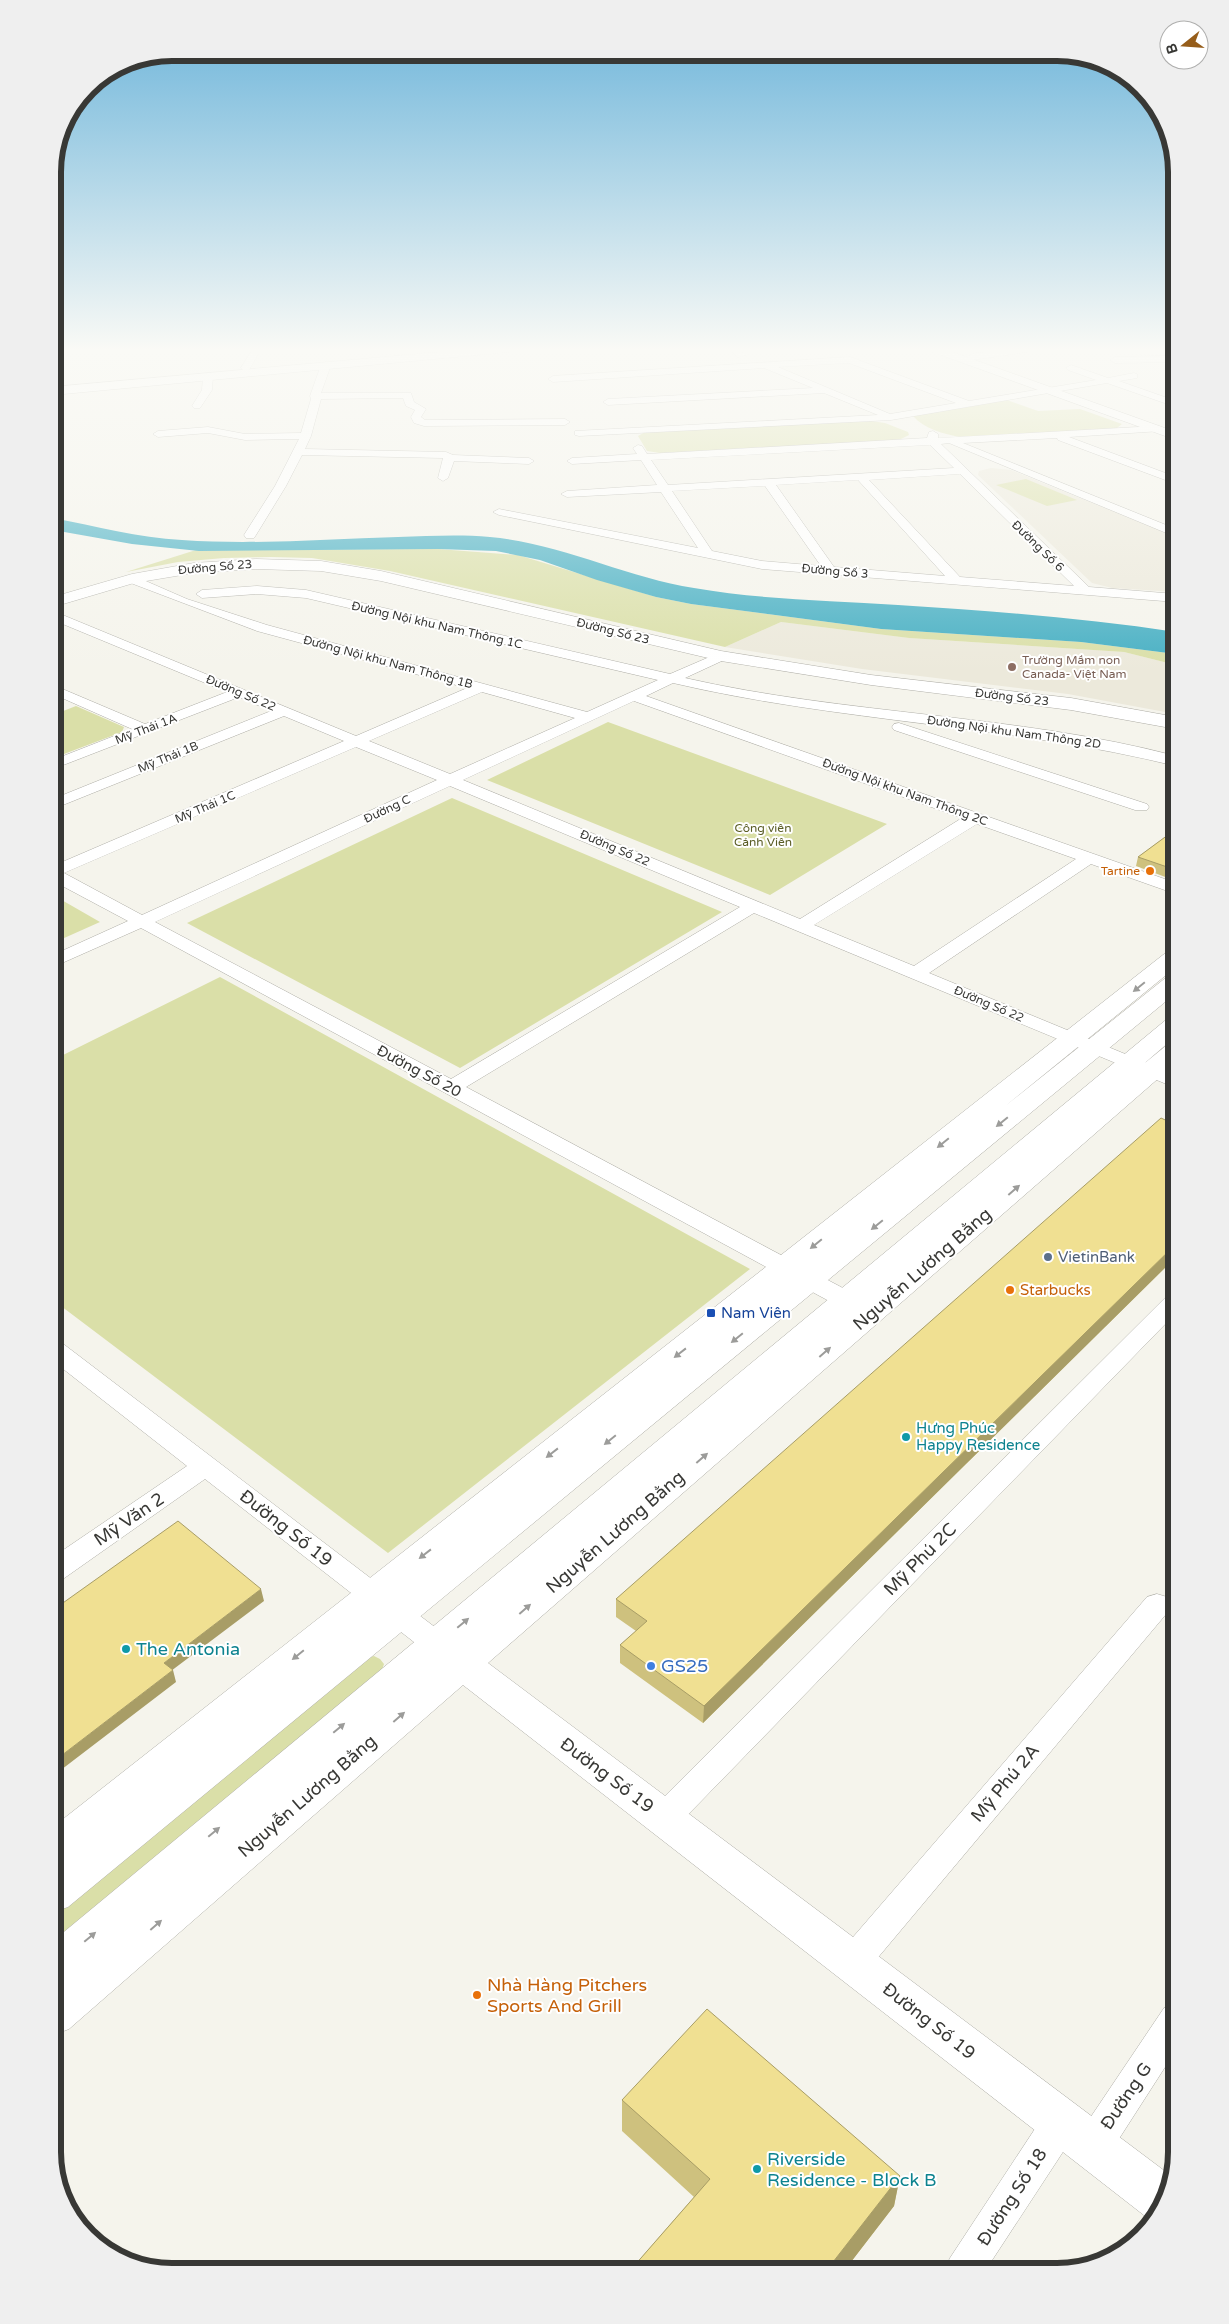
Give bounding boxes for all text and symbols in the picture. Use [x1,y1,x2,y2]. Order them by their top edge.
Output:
north arrow [1159,20,1209,70]
text: B [1162,41,1182,56]
street label: Đường Số 6 [1009,518,1067,574]
street label: Đường Số 23 [177,557,253,577]
street label: Đường Số 3 [801,561,869,581]
street label: Đường Nội khu Nam Thông 1C [350,598,524,652]
street label: Đường Số 23 [575,615,651,647]
street label: Đường Nội khu Nam Thông 1B [302,633,474,691]
place label: Trường Mầm non Canada- Việt Nam [1022,653,1127,681]
marker: Trường Mầm non Canada- Việt Nam [1006,661,1018,673]
street label: Đường Số 22 [204,672,278,714]
street label: Đường Số 23 [974,686,1050,708]
street label: Mỹ Thái 1A [113,711,179,747]
street label: Đường Nội khu Nam Thông 2D [926,713,1102,751]
street label: Mỹ Thái 1B [136,738,200,776]
street label: Đường Nội khu Nam Thông 2C [820,755,990,829]
street label: Mỹ Thái 1C [173,788,237,826]
street label: Đường C [361,792,413,826]
park label: Công viên Cảnh Viên [734,821,792,849]
street label: Đường Số 22 [578,827,652,869]
place label: Tartine [1101,864,1140,878]
marker: Tartine [1144,865,1156,877]
one-way arrow [1132,981,1145,992]
street label: Đường Số 22 [952,983,1026,1025]
street label: Đường Số 20 [374,1041,464,1101]
one-way arrow [996,1116,1009,1127]
one-way arrow [937,1137,950,1148]
one-way arrow [1008,1185,1020,1196]
street label: Nguyễn Lương Bằng [848,1203,996,1335]
one-way arrow [870,1219,883,1230]
one-way arrow [810,1239,823,1250]
place label: VietinBank [1058,1248,1135,1266]
marker: VietinBank [1042,1251,1054,1263]
place label: Starbucks [1020,1281,1091,1299]
marker: Starbucks [1004,1284,1016,1296]
place label: Nam Viên [721,1304,791,1322]
marker: Nam Viên [705,1307,717,1319]
one-way arrow [731,1333,744,1344]
one-way arrow [819,1346,831,1358]
one-way arrow [674,1347,687,1358]
place label: Hưng Phúc Happy Residence [916,1419,1040,1454]
marker: Hưng Phúc Happy Residence [900,1431,912,1443]
one-way arrow [604,1435,617,1446]
one-way arrow [546,1448,559,1459]
one-way arrow [695,1452,708,1463]
street label: Nguyễn Lương Bằng [541,1466,689,1598]
street label: Đường Số 19 [235,1485,337,1571]
street label: Mỹ Văn 2 [90,1487,168,1551]
street label: Mỹ Phú 2C [879,1518,961,1600]
one-way arrow [419,1549,432,1560]
one-way arrow [518,1603,531,1614]
one-way arrow [457,1618,469,1629]
place label: The Antonia [136,1638,240,1660]
marker: The Antonia [120,1643,132,1655]
one-way arrow [291,1650,304,1661]
place label: GS25 [661,1655,708,1677]
marker: GS25 [645,1660,657,1672]
one-way arrow [392,1711,404,1723]
one-way arrow [332,1722,345,1733]
street label: Nguyễn Lương Bằng [233,1730,381,1862]
street label: Đường Số 19 [556,1733,658,1817]
street label: Mỹ Phú 2A [966,1740,1044,1826]
one-way arrow [208,1827,221,1838]
one-way arrow [149,1920,162,1931]
one-way arrow [83,1931,96,1942]
place label: Nhà Hàng Pitchers Sports And Grill [487,1974,647,2017]
street label: Đường Số 19 [878,1978,980,2064]
marker: Nhà Hàng Pitchers Sports And Grill [471,1989,483,2001]
street label: Đường G [1096,2058,1156,2134]
street label: Đường Số 18 [972,2144,1052,2250]
place label: Riverside Residence - Block B [767,2148,936,2191]
marker: Riverside Residence - Block B [751,2163,763,2175]

